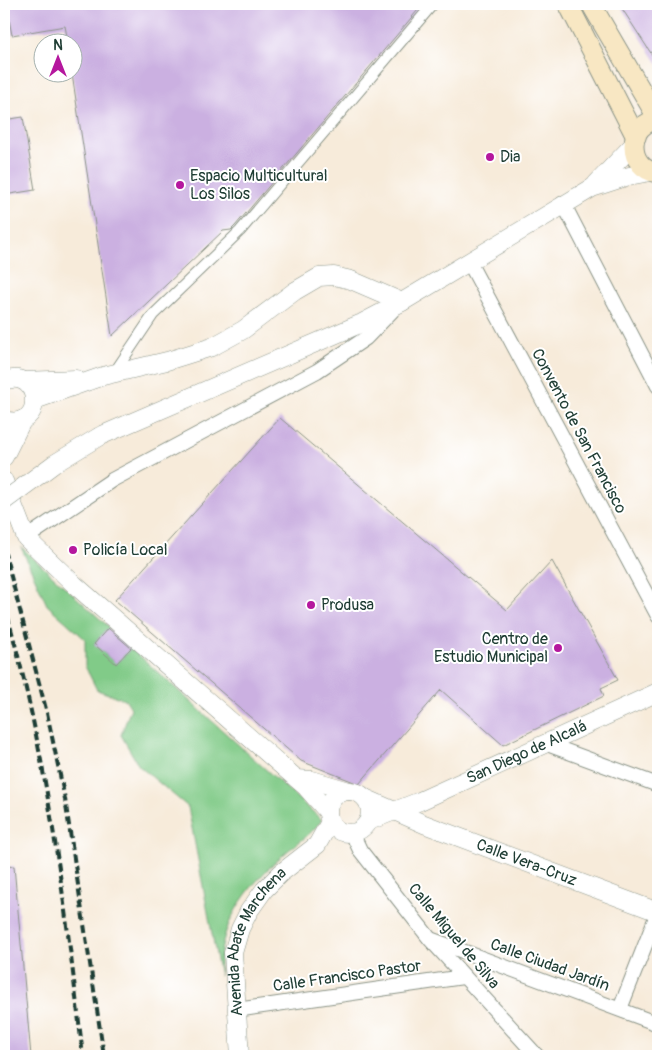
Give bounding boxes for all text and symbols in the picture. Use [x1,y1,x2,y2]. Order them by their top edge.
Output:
north arrow [32,32,82,82]
text: N [53,37,63,54]
place label: Dia [500,147,520,167]
marker: Dia [484,151,496,163]
place label: Espacio Multicultural Los Silos [190,166,328,204]
marker: Espacio Multicultural Los Silos [174,179,186,191]
street label: Convento de San Francisco [527,345,631,517]
place label: Policía Local [83,540,168,560]
marker: Policía Local [67,544,79,556]
place label: Produsa [321,595,374,615]
marker: Produsa [305,599,317,611]
place label: Centro de Estudio Municipal [434,629,548,667]
marker: Centro de Estudio Municipal [552,642,564,654]
street label: San Diego de Alcalá [463,716,590,788]
street label: Calle Vera-Cruz [473,835,580,891]
street label: Avenida Abate Marchena [223,863,290,1017]
street label: Calle Miguel de Silva [404,879,504,993]
street label: Calle Ciudad Jardín [488,934,612,996]
street label: Calle Francisco Pastor [272,956,423,996]

